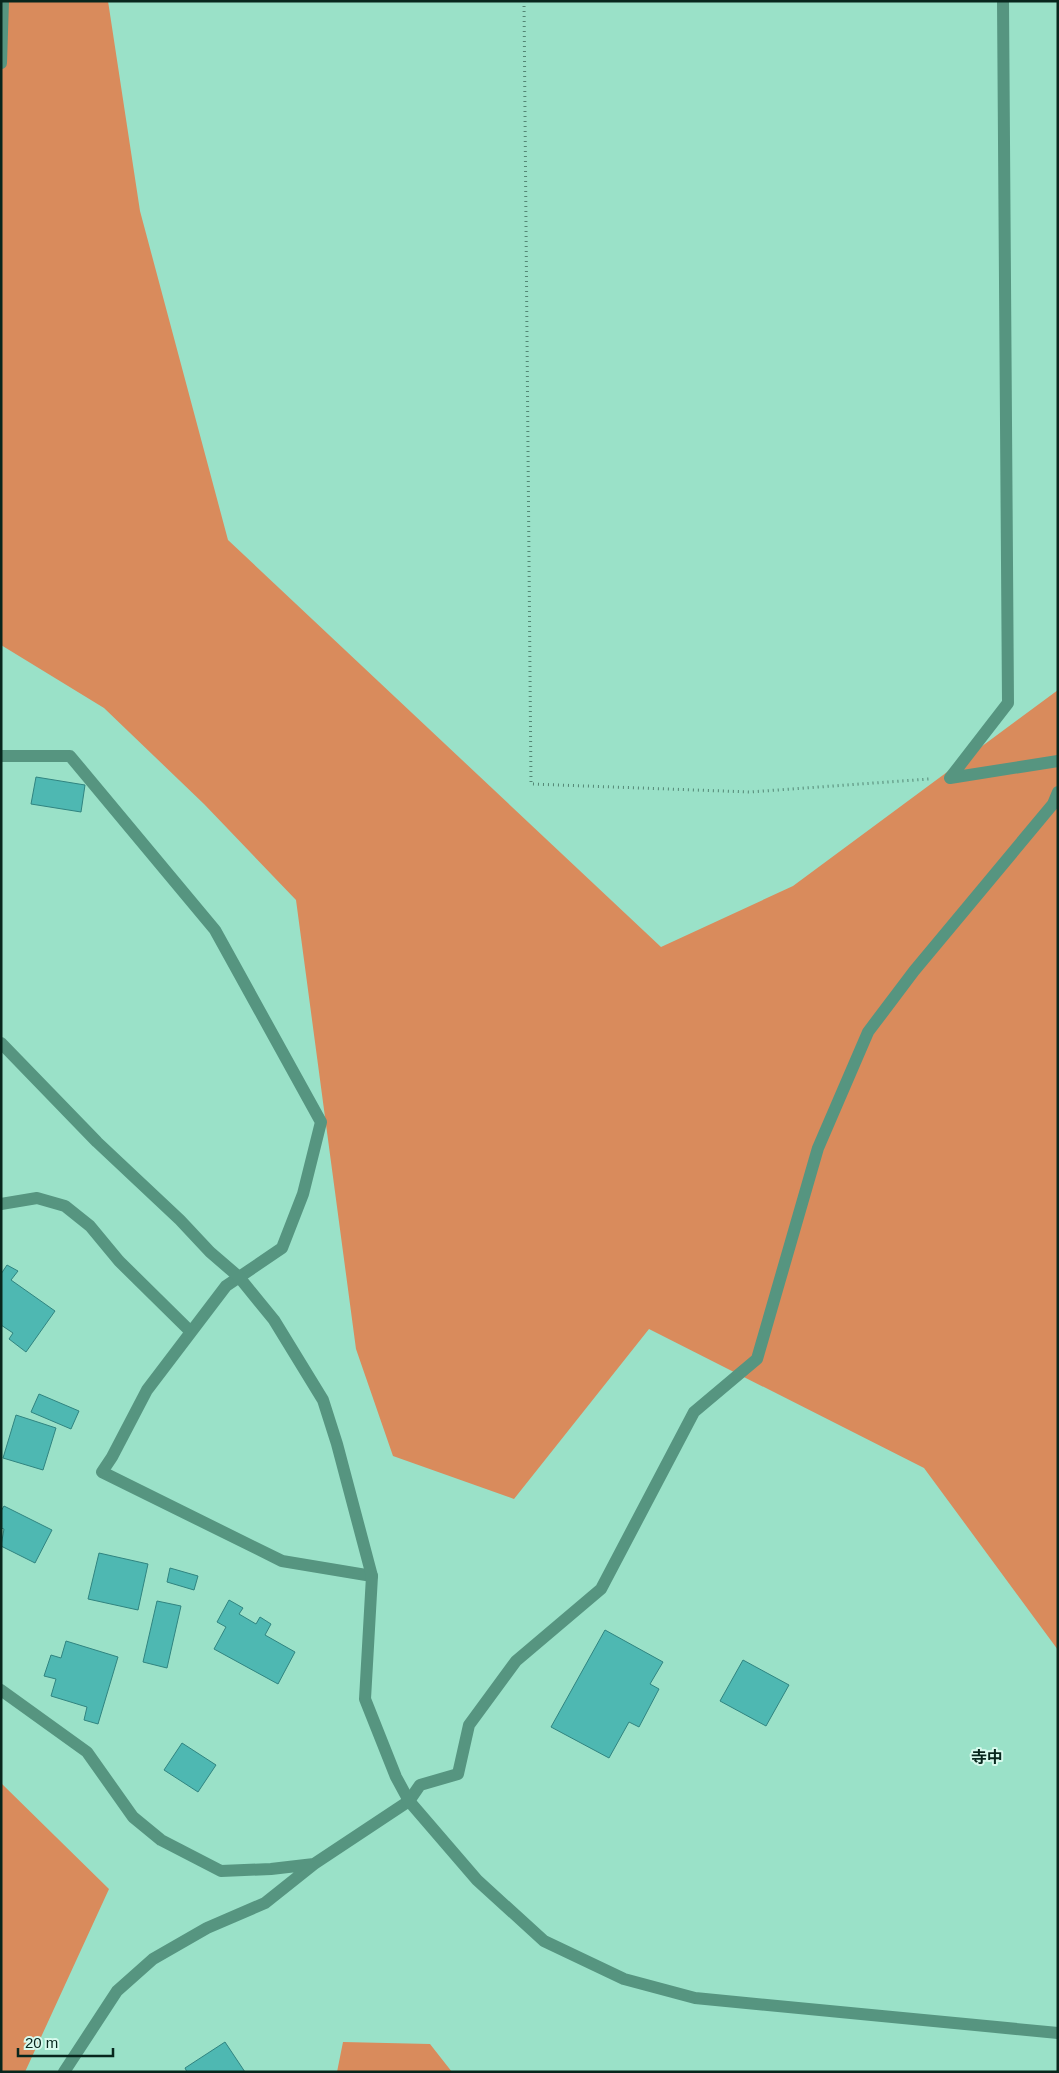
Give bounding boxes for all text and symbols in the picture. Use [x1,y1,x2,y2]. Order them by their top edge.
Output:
district label: 寺中 [971,1749,1003,1766]
scale bar [18,2026,112,2058]
text: 20 m [25,2034,58,2051]

